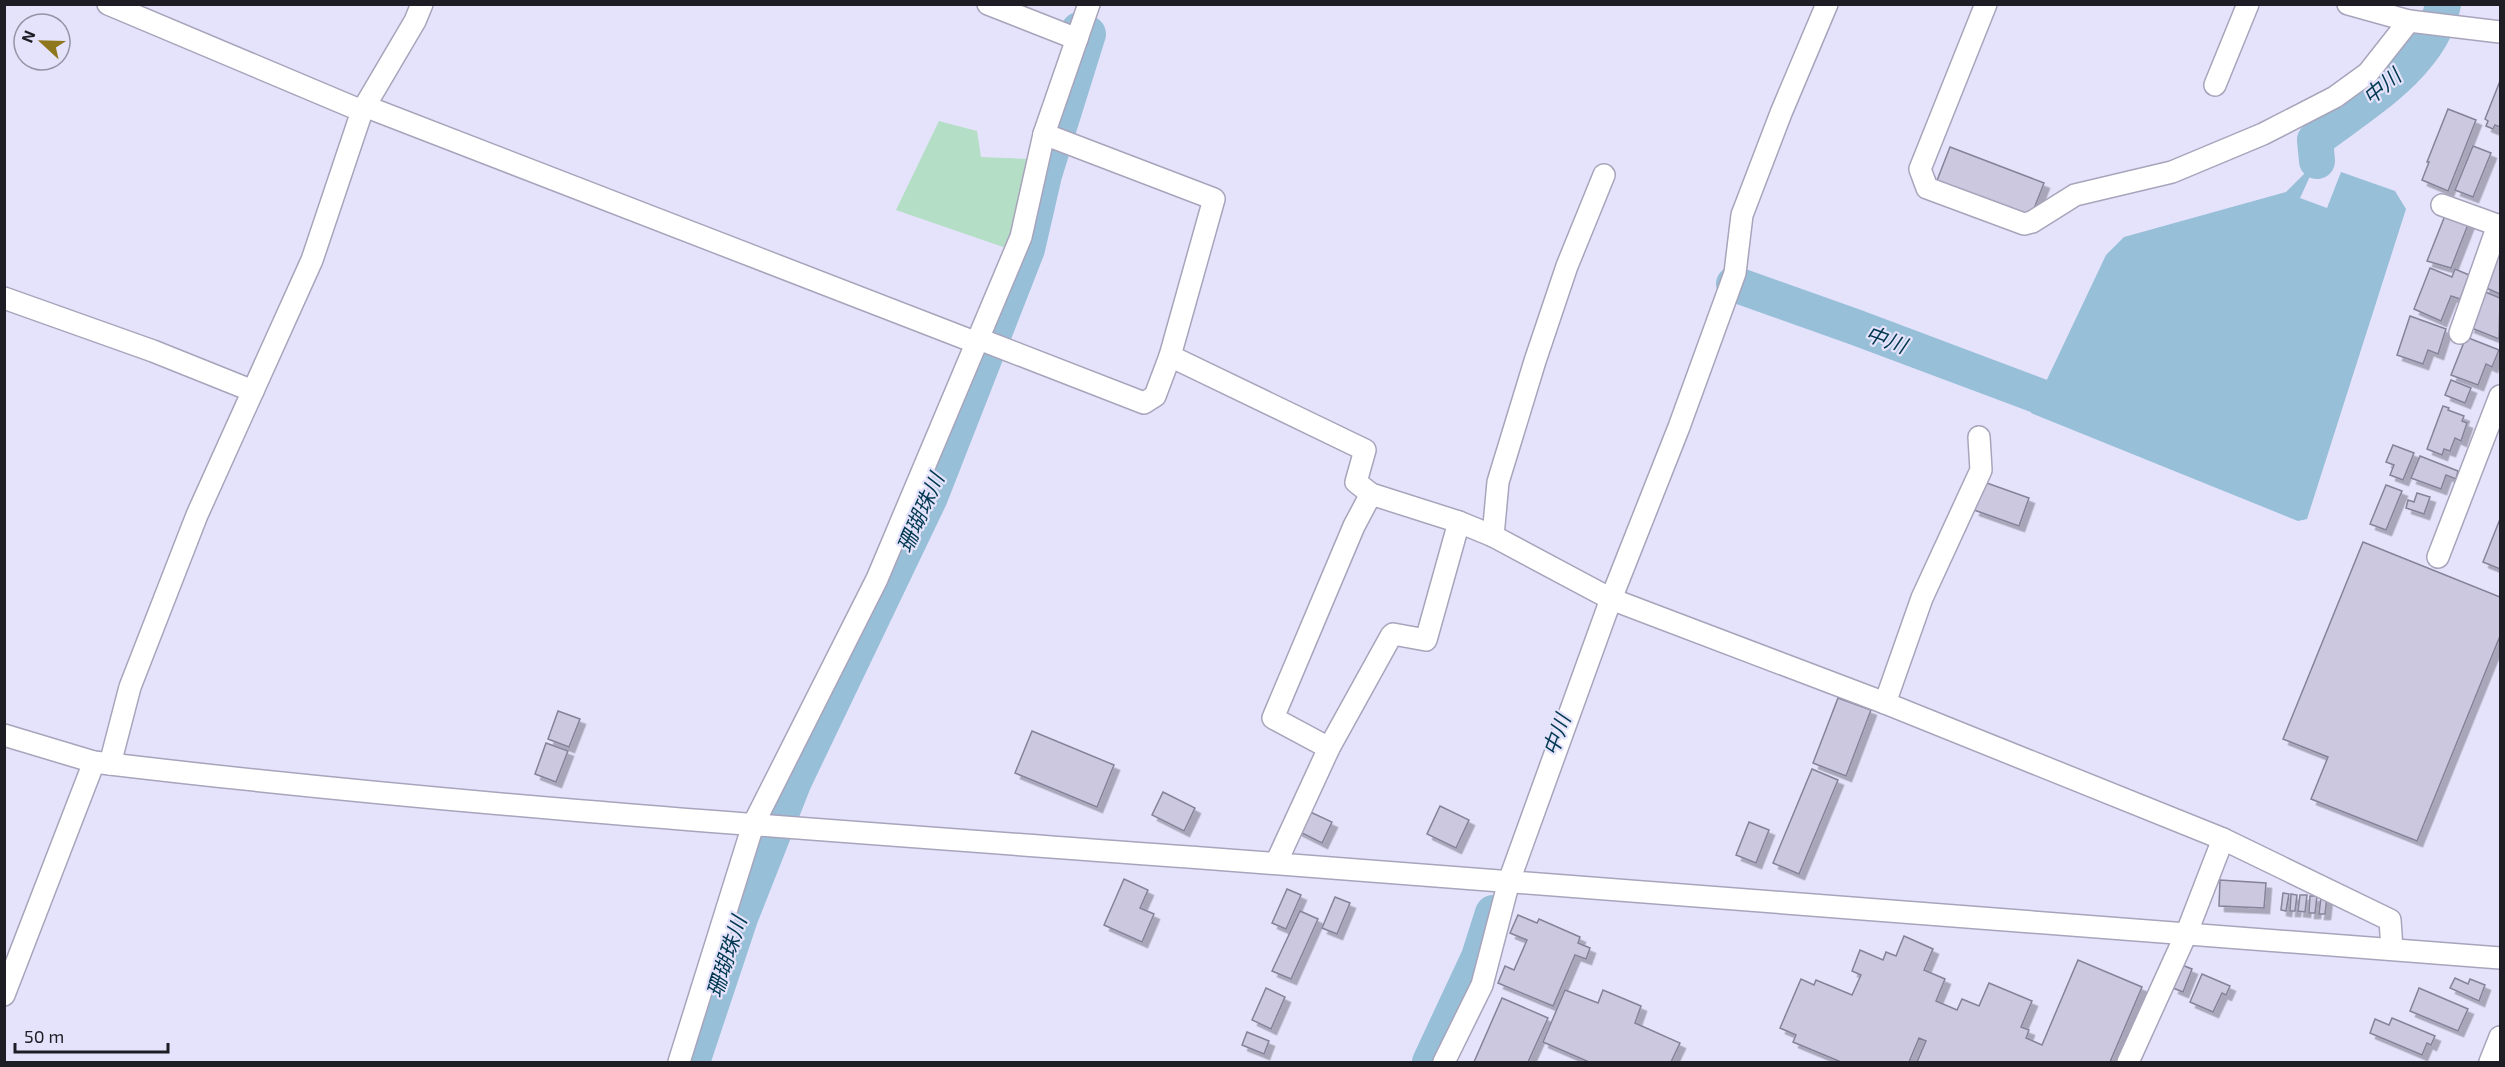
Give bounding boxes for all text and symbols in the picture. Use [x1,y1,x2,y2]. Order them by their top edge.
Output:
north arrow [12,12,72,72]
text: N [17,27,39,45]
water label: 中川 [2357,61,2407,109]
water label: 中川 [1863,320,1912,358]
water label: 珊瑚珠川 [891,467,949,556]
water label: 中川 [1537,709,1575,758]
water label: 珊瑚珠川 [701,911,751,1000]
scale bar [15,1016,168,1054]
text: 50 m [24,1025,64,1047]

